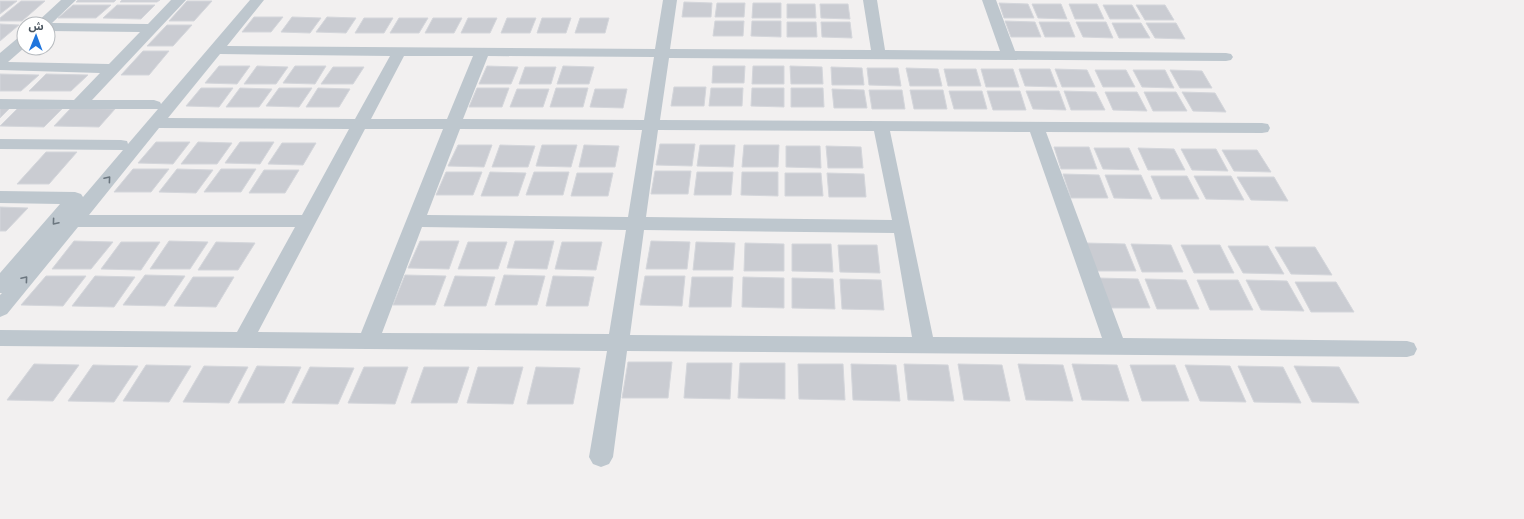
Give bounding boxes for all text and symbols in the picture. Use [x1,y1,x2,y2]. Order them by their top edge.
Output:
north arrow [16,16,56,56]
text: ش [29,19,44,33]
one-way arrow [104,176,111,183]
one-way arrow [53,217,60,224]
one-way arrow [20,276,27,283]

